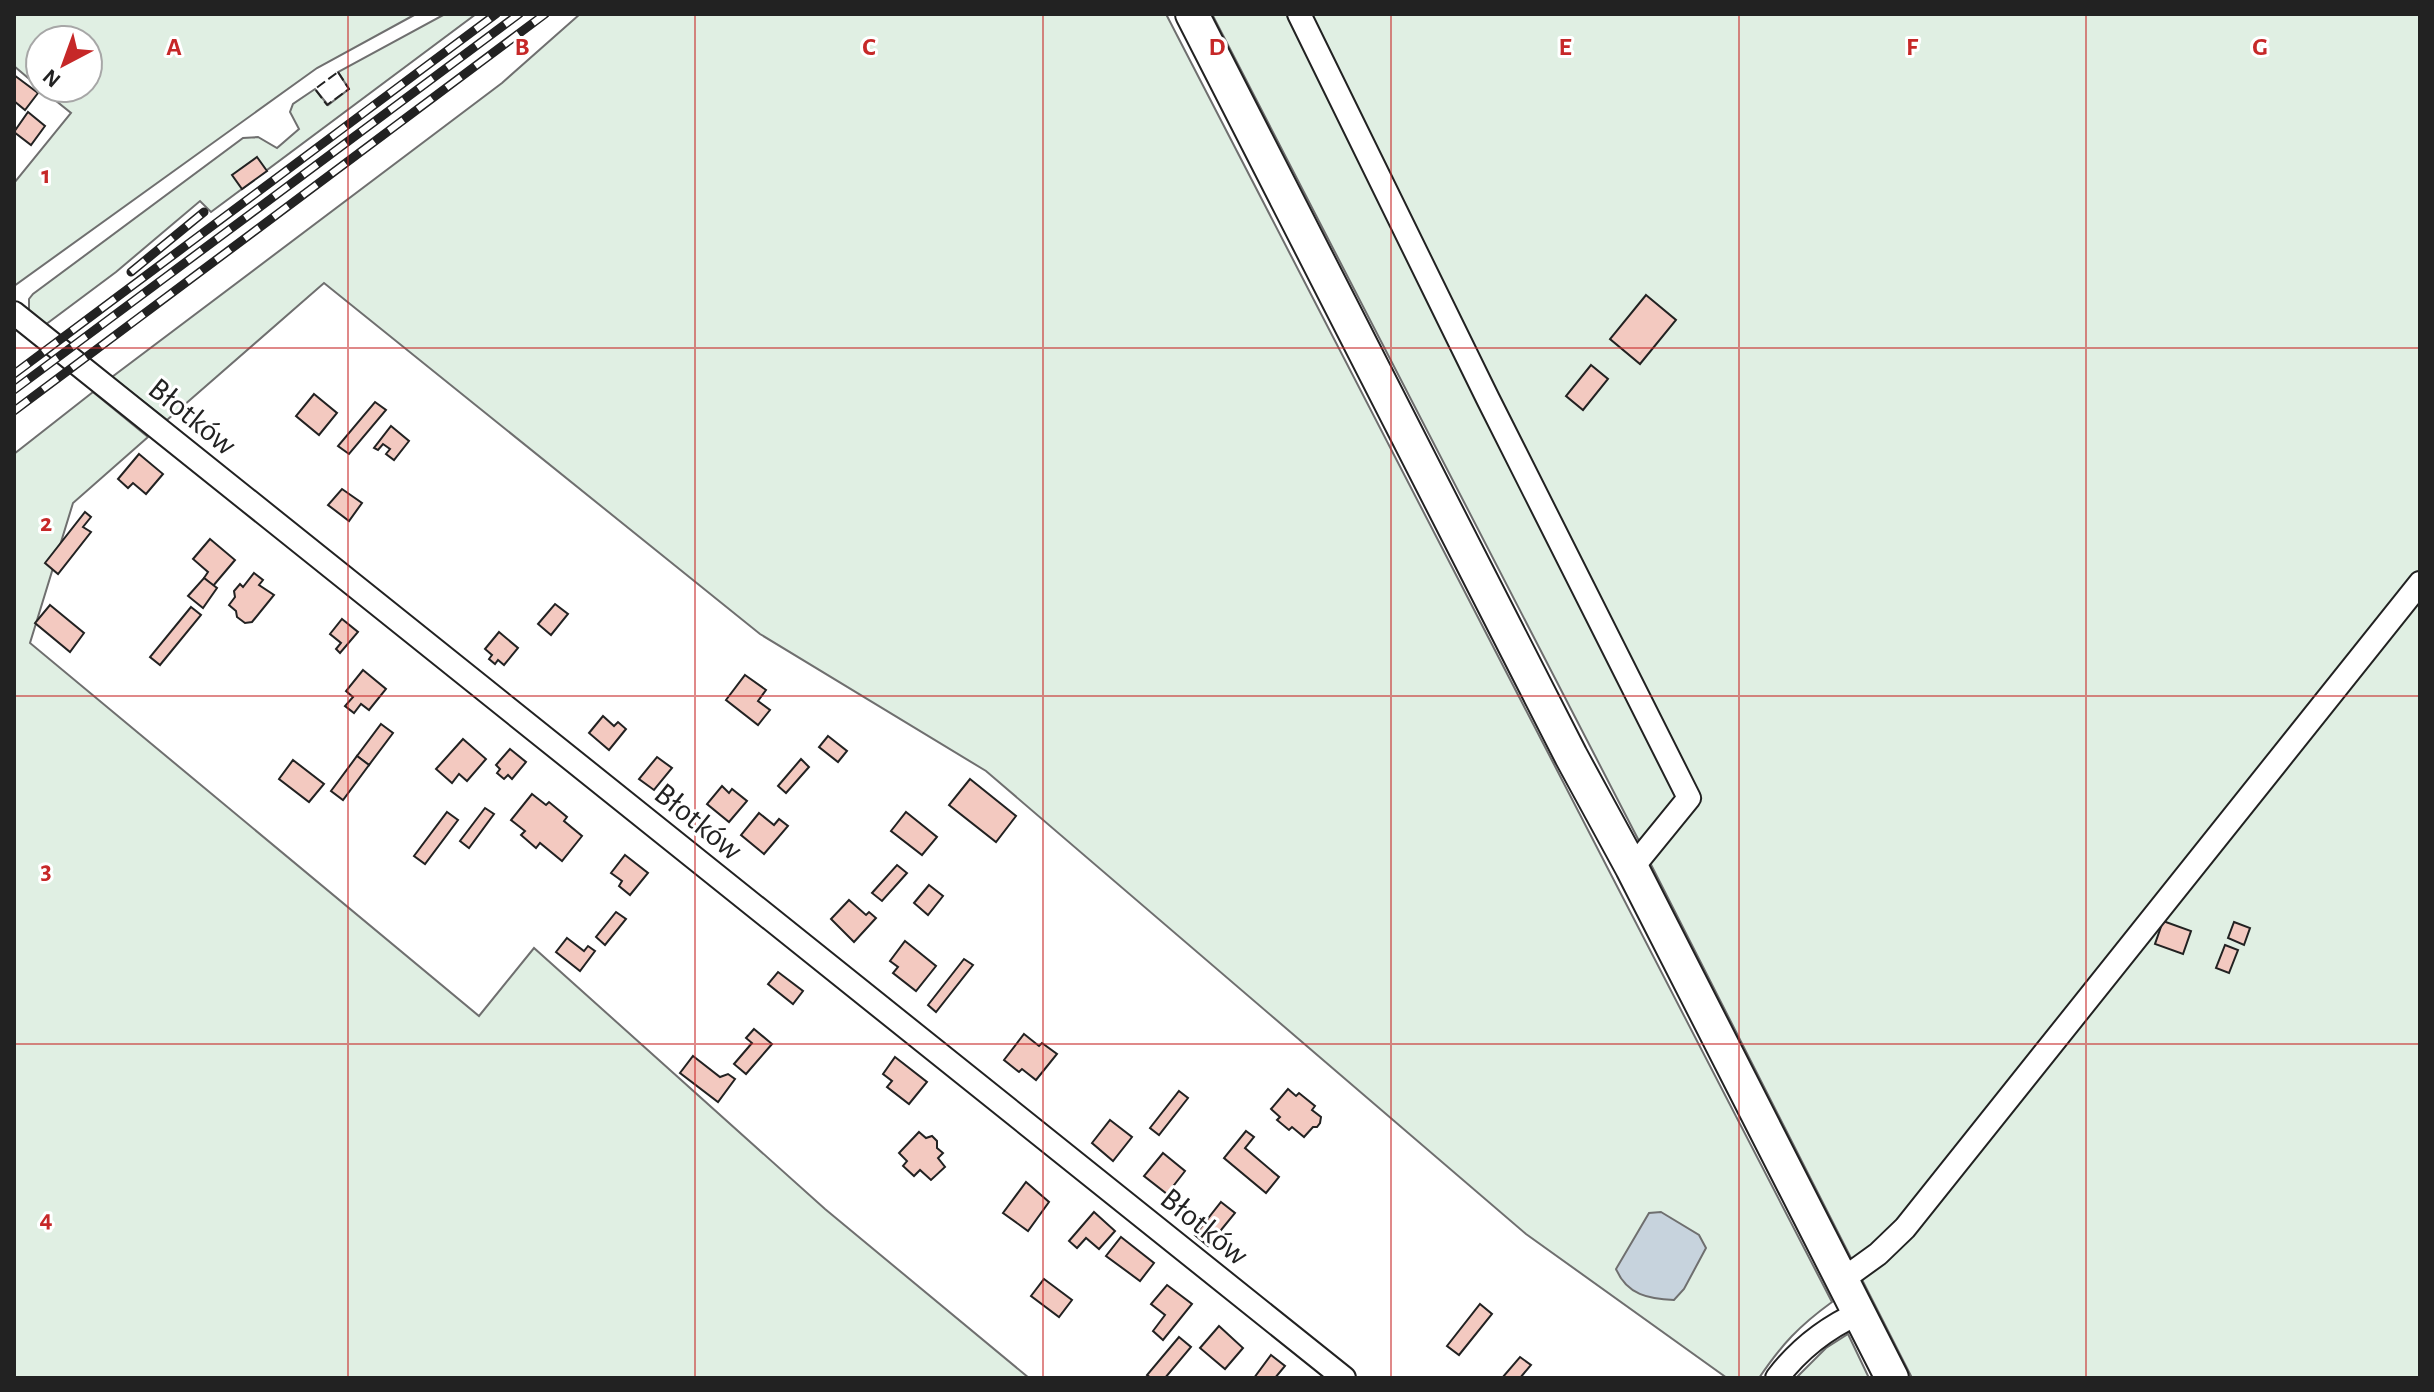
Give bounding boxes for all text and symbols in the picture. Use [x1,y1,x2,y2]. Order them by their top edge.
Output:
north arrow [24,24,104,104]
text: A [166,34,182,60]
text: B [514,34,530,60]
text: C [862,34,876,60]
text: D [1208,34,1226,60]
text: E [1558,34,1572,60]
text: F [1906,34,1919,60]
text: G [2252,34,2268,60]
text: N [39,65,65,92]
text: 1 [41,162,51,188]
street label: Błotków [143,372,243,462]
text: 2 [40,510,52,536]
street label: Błotków [649,777,749,867]
text: 3 [40,858,52,884]
street label: Błotków [1155,1182,1255,1272]
text: 4 [39,1206,53,1232]

